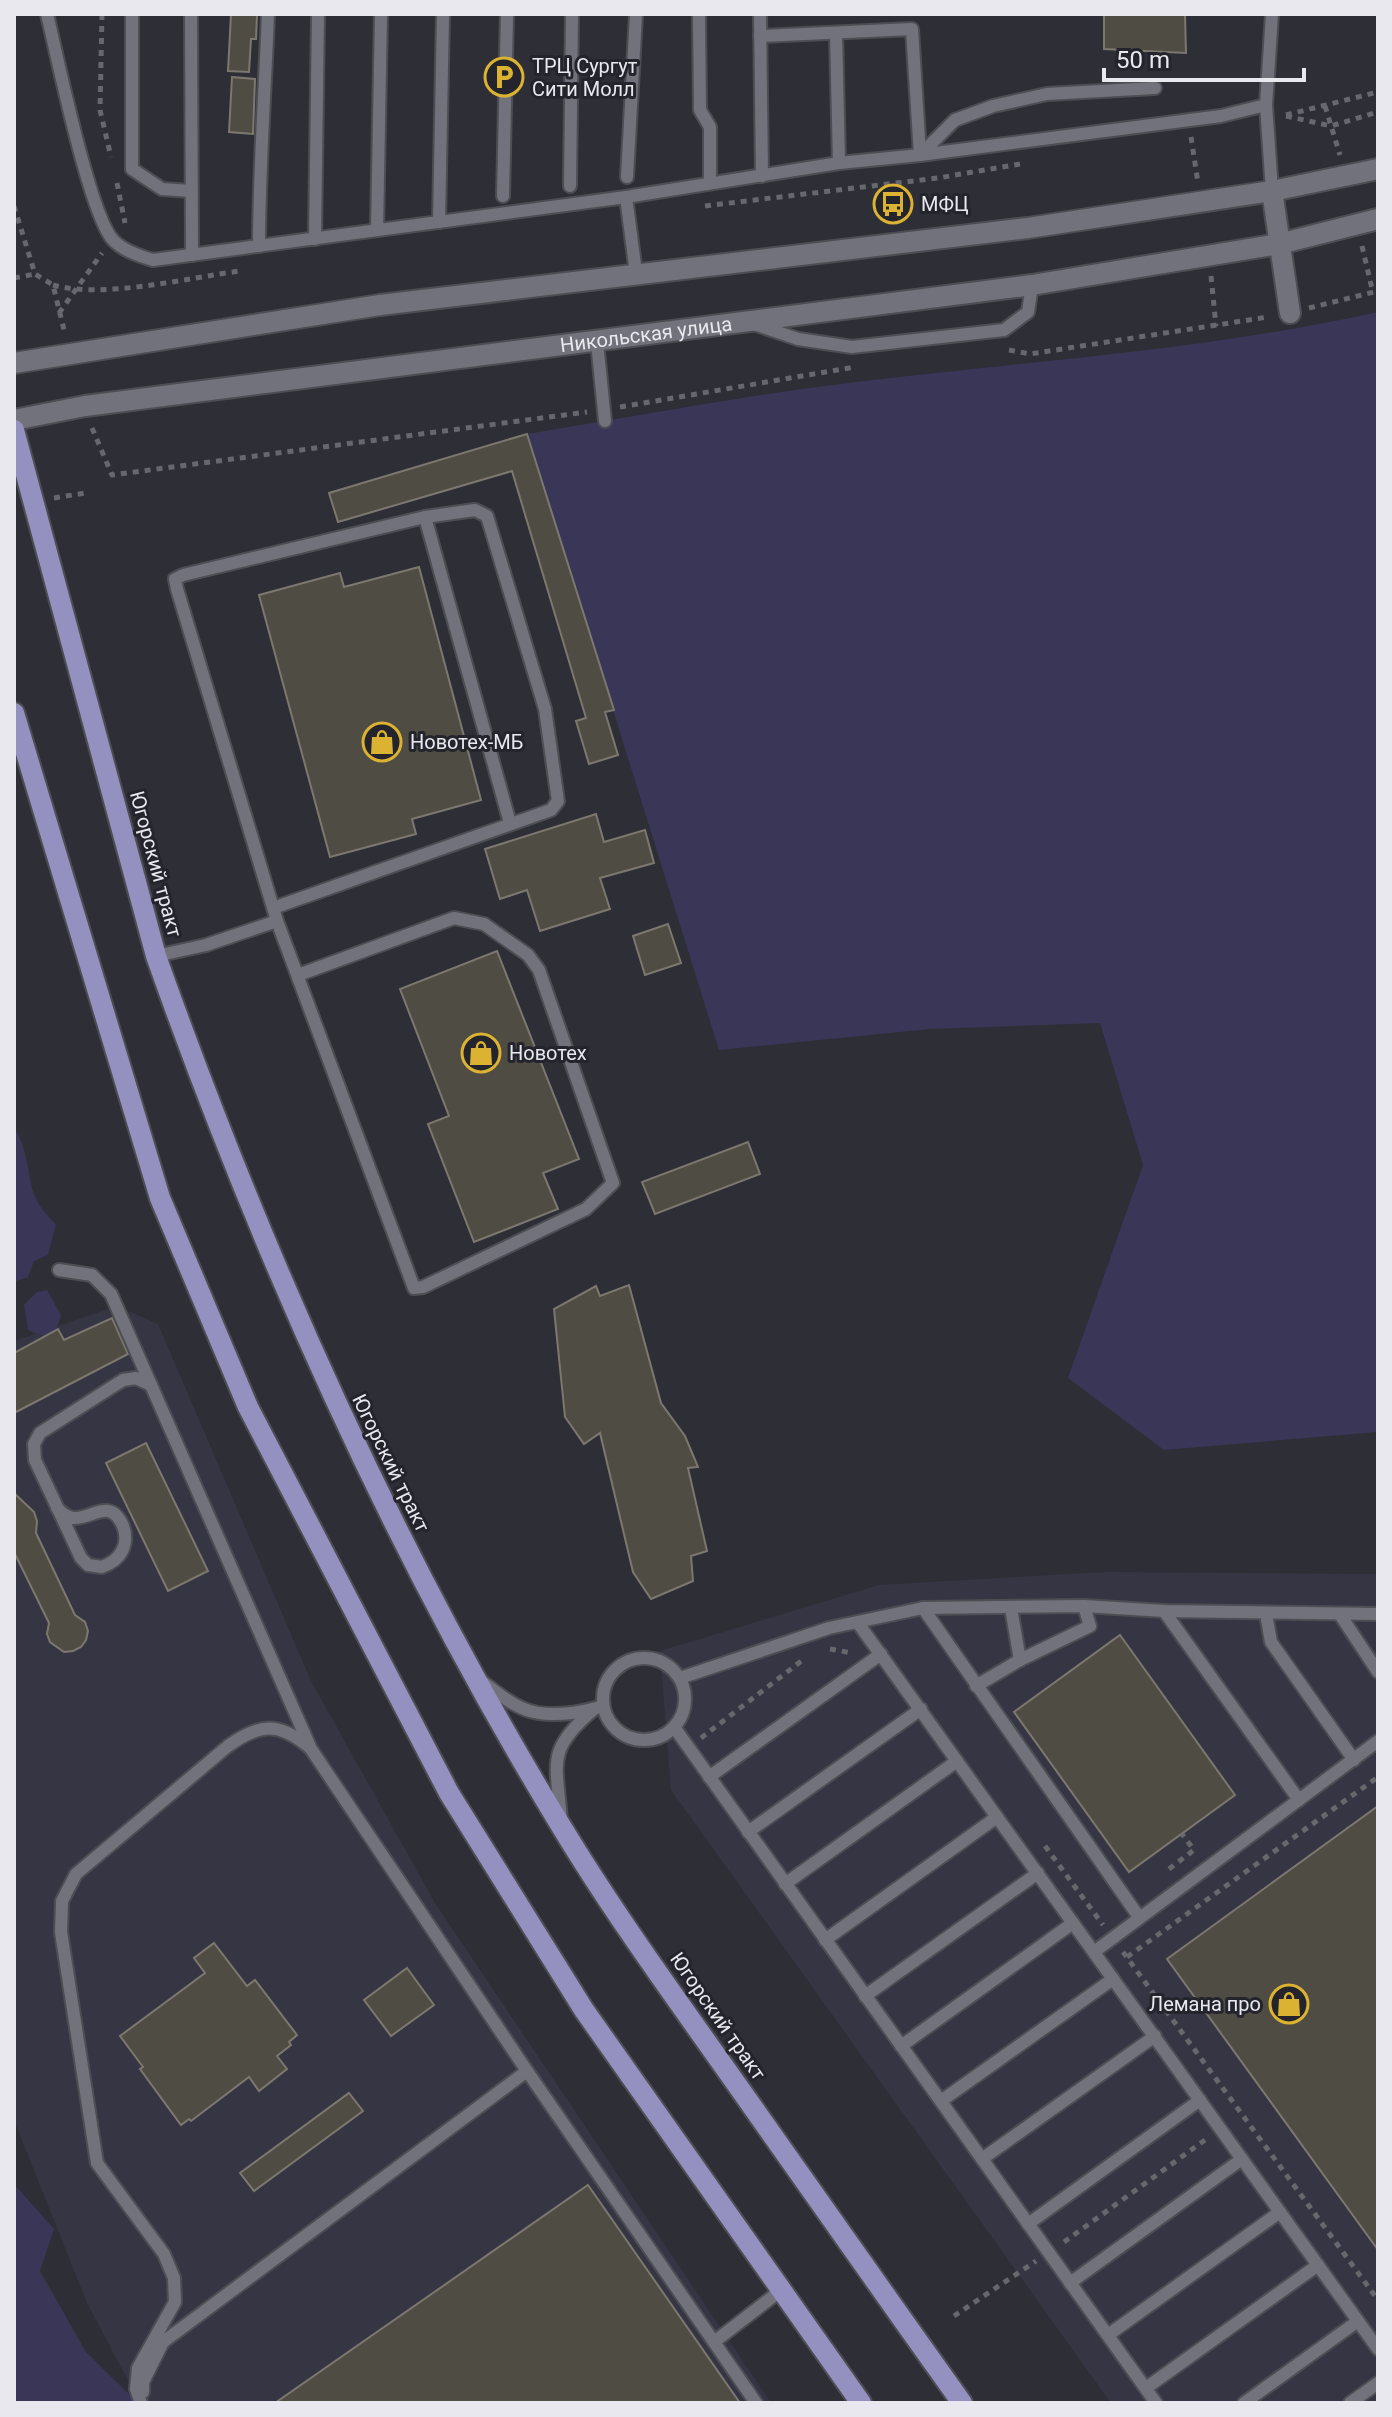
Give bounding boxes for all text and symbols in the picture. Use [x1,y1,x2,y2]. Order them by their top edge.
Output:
scale bar [1104,32,1304,82]
text: 50 m [1116,46,1170,74]
place label: ТРЦ Сургут Сити Молл [532,54,638,101]
parking icon: ТРЦ Сургут Сити Молл [483,56,525,98]
bus stop icon: МФЦ [872,183,914,225]
place label: МФЦ [921,192,969,216]
street label: Никольская улица [559,311,733,357]
shop icon: Новотех-МБ [361,721,403,763]
place label: Новотех-МБ [410,730,523,754]
street label: Югорский тракт [125,788,187,940]
shop icon: Новотех [460,1032,502,1074]
place label: Новотех [509,1041,587,1065]
street label: Югорский тракт [347,1390,435,1536]
street label: Югорский тракт [665,1948,771,2085]
shop icon: Лемана про [1268,1983,1310,2025]
place label: Лемана про [1149,1992,1261,2016]

